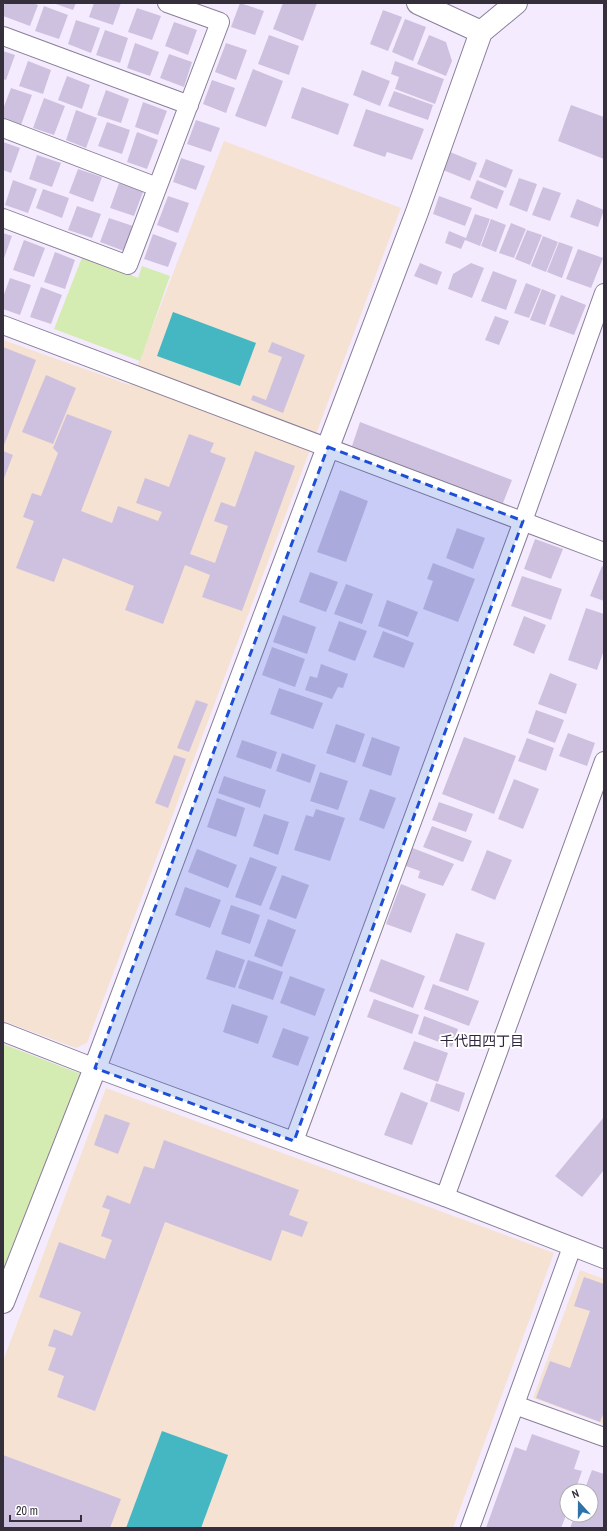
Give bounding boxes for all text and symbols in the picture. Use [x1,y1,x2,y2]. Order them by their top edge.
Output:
district label: 千代田四丁目 [440,1032,524,1050]
north arrow [559,1483,599,1523]
text: N [570,1486,581,1501]
scale bar [10,1497,81,1523]
text: 20 m [16,1503,38,1519]

